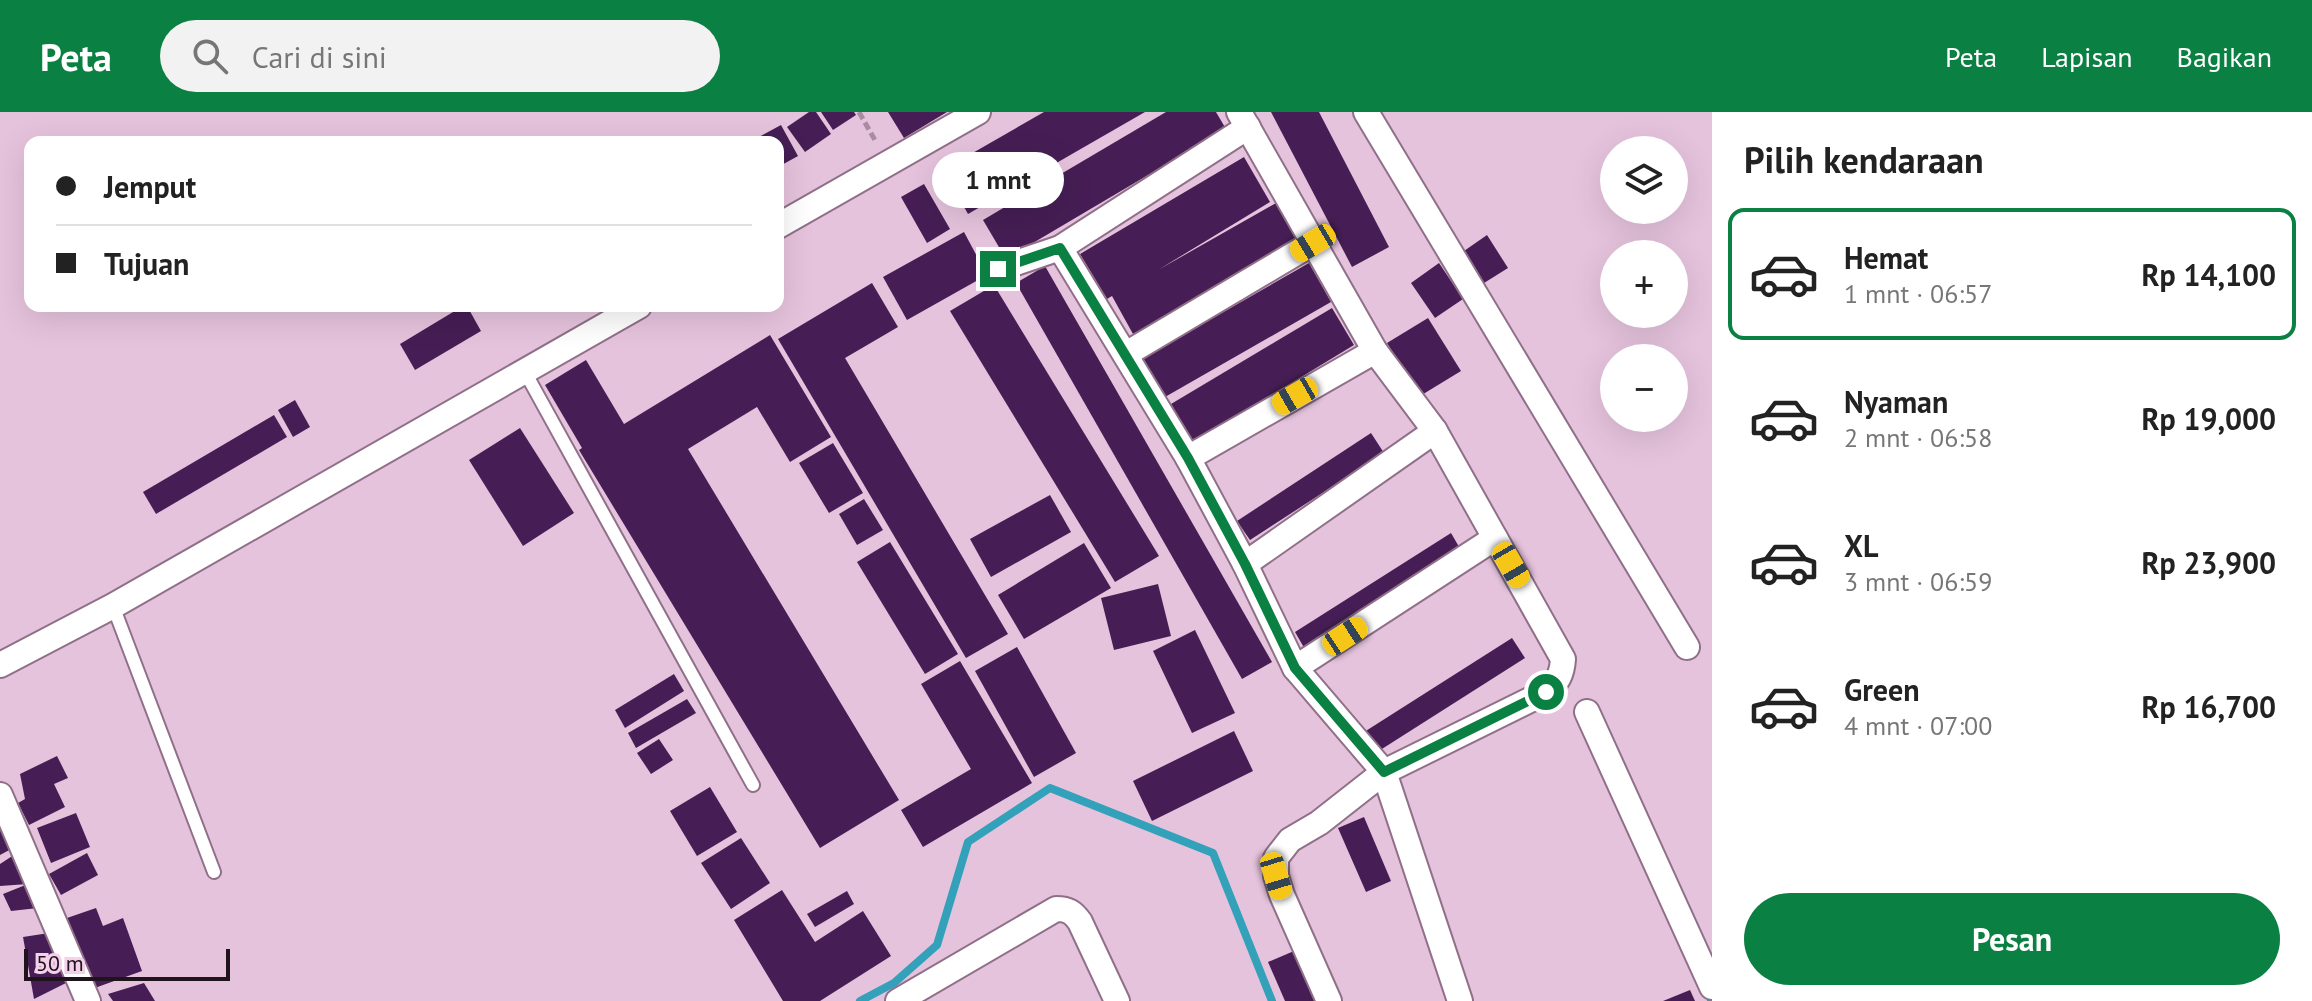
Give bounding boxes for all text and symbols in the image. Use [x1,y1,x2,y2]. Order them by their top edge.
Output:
search box [160,20,720,92]
text: Peta [40,32,112,81]
icon: search [188,34,232,78]
text: Cari di sini [252,37,387,76]
text: Peta [1945,38,1997,75]
text: Lapisan [2041,38,2133,75]
text: Bagikan [2177,38,2272,75]
map controls [1600,136,1688,432]
button: layers [1600,136,1688,224]
text: Pilih kendaraan [1744,136,1984,183]
callout: 1 mnt [932,153,1064,209]
text: 1 mnt [965,163,1031,196]
text: Jemput [104,167,196,206]
car [1286,220,1340,266]
icon: car [1748,238,1820,310]
text: Hemat [1844,238,1928,277]
button: + [1600,240,1688,328]
text: Tujuan [104,244,189,283]
route end [980,251,1016,287]
text: Rp 14,100 [2142,255,2276,294]
text: 1 mnt · 06:57 [1844,277,1992,310]
button: − [1600,344,1688,432]
car [1268,374,1322,418]
icon: car [1748,382,1820,454]
text: Nyaman [1844,382,1948,421]
text: Rp 19,000 [2142,399,2276,438]
text: 2 mnt · 06:58 [1844,421,1992,454]
icon: car [1748,526,1820,598]
text: XL [1844,526,1878,565]
car [1489,538,1533,592]
text: Rp 23,900 [2142,543,2276,582]
text: 3 mnt · 06:59 [1844,565,1992,598]
car [1318,613,1372,659]
icon: car [1748,670,1820,742]
text: Green [1844,670,1919,709]
route start [1528,674,1564,710]
text: Rp 16,700 [2142,687,2276,726]
text: 4 mnt · 07:00 [1844,709,1992,742]
car [1258,850,1294,902]
button: Pesan [1744,893,2280,985]
scale bar [24,945,230,981]
text: 50 m [36,949,84,977]

